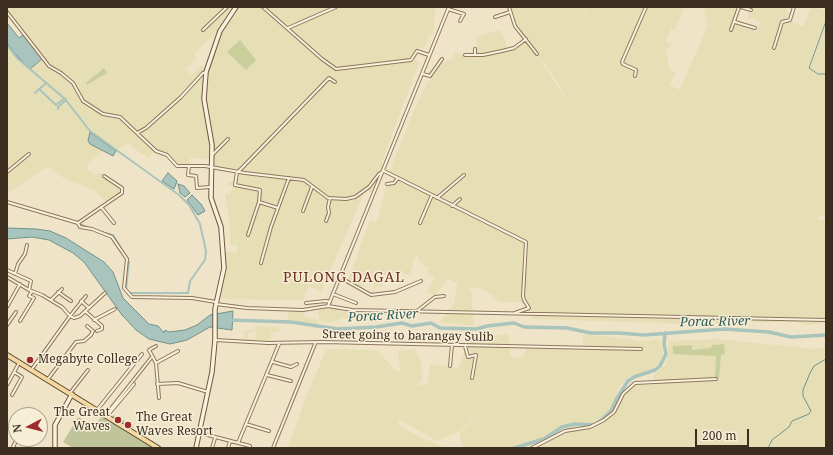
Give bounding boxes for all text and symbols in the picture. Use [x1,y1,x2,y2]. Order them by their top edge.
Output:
district label: PULONG DAGAL [283,270,405,286]
water label: Porac River [347,306,419,326]
water label: Porac River [680,314,750,330]
street label: Street going to barangay Sulib [322,327,494,345]
place label: Megabyte College [38,353,138,367]
marker: Megabyte College [25,355,35,365]
place label: The Great Waves [54,406,110,434]
north arrow [8,407,48,447]
place label: The Great Waves Resort [136,411,213,439]
marker: The Great Waves [113,415,123,425]
marker: The Great Waves Resort [123,420,133,430]
scale bar [697,421,751,447]
text: N [9,423,25,434]
text: 200 m [702,427,737,444]

